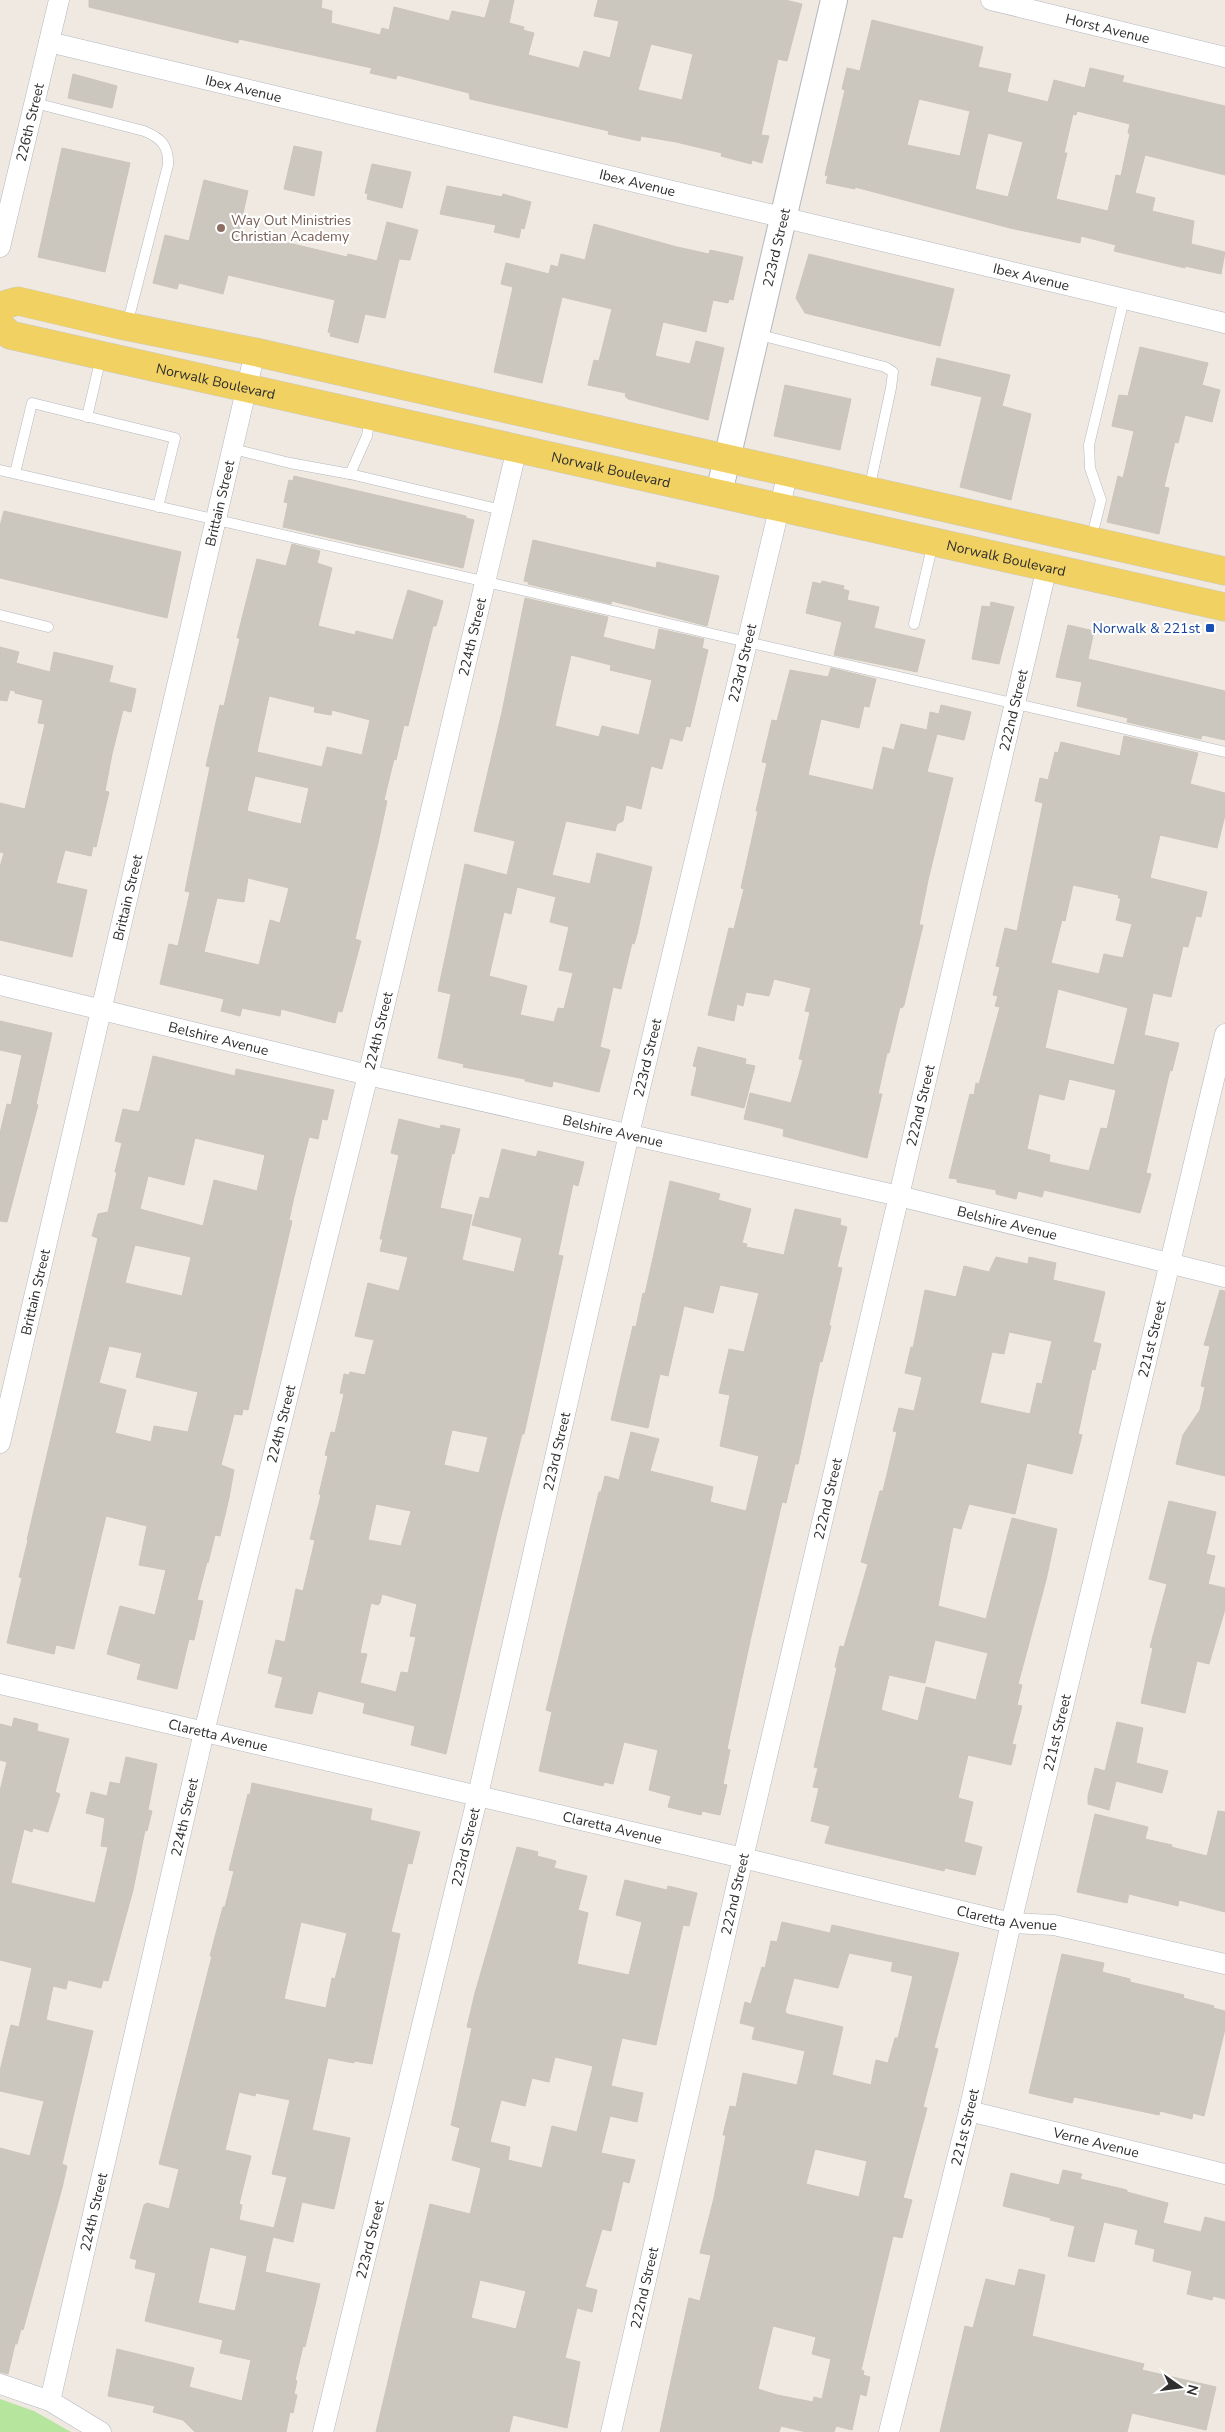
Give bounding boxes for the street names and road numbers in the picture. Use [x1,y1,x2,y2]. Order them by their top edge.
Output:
street label: Horst Avenue [1063,9,1152,48]
street label: Ibex Avenue [203,70,284,107]
street label: 226th Street [11,81,48,164]
street label: Ibex Avenue [597,164,677,201]
street label: 223rd Street [758,206,795,289]
street label: Ibex Avenue [991,258,1071,295]
street label: Norwalk Boulevard [154,359,277,404]
street label: Norwalk Boulevard [550,447,672,492]
street label: Brittain Street [200,458,239,548]
street label: Norwalk Boulevard [945,535,1068,581]
street label: 224th Street [454,596,491,678]
street label: 223rd Street [724,622,761,704]
street label: 222nd Street [994,668,1032,753]
street label: Brittain Street [108,853,147,943]
street label: 224th Street [360,990,397,1072]
street label: 223rd Street [629,1016,666,1099]
street label: Belshire Avenue [166,1017,271,1060]
street label: 222nd Street [901,1063,939,1148]
street label: Belshire Avenue [561,1110,665,1151]
street label: Belshire Avenue [955,1201,1059,1244]
street label: Brittain Street [16,1247,55,1337]
street label: 221st Street [1133,1299,1170,1380]
street label: 224th Street [262,1383,300,1465]
street label: 223rd Street [538,1410,575,1493]
street label: 222nd Street [809,1456,846,1541]
street label: 221st Street [1038,1692,1075,1773]
street label: Claretta Avenue [166,1714,270,1756]
street label: 224th Street [166,1776,203,1858]
street label: 223rd Street [447,1806,484,1888]
street label: Claretta Avenue [561,1807,664,1848]
street label: 222nd Street [716,1851,753,1937]
street label: Claretta Avenue [955,1901,1057,1935]
street label: 221st Street [946,2087,983,2168]
street label: Verne Avenue [1050,2122,1141,2162]
street label: 224th Street [75,2171,112,2253]
street label: 223rd Street [351,2198,389,2281]
street label: 222nd Street [626,2245,663,2330]

